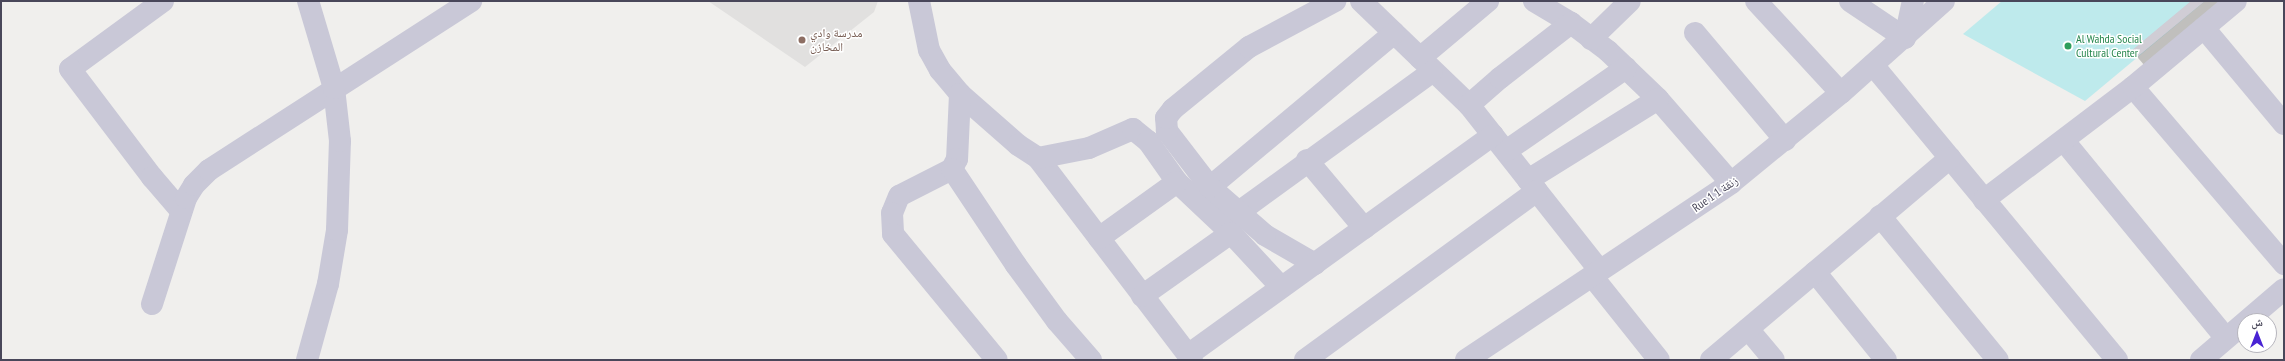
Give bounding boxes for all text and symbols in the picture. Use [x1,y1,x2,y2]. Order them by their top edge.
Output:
place label: مدرسة وادي المخازن [810,26,863,54]
place label: Al Wahda Social Cultural Center [2076,32,2142,60]
marker: مدرسة وادي المخازن [797,35,807,45]
marker: Al Wahda Social Cultural Center [2063,41,2073,51]
street label: Rue 1 زنقة 1 [1689,173,1741,215]
north arrow [2237,313,2277,353]
text: ش [2251,315,2263,329]

